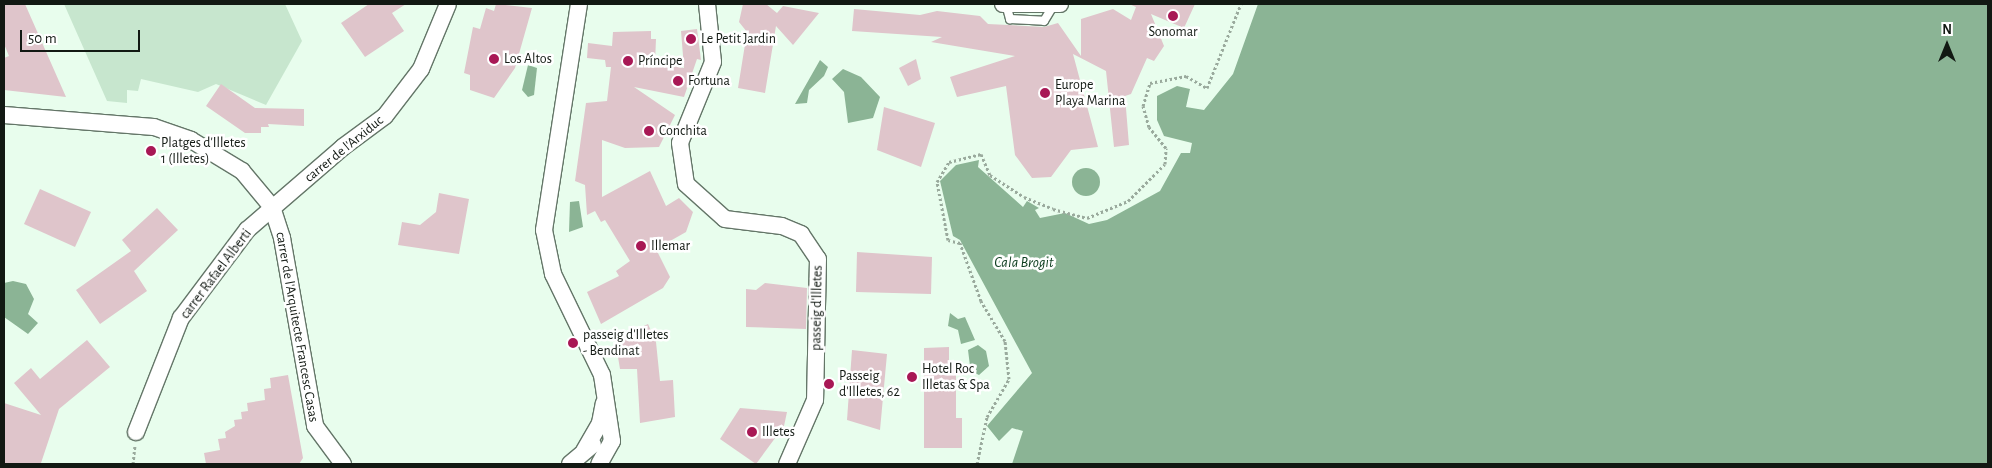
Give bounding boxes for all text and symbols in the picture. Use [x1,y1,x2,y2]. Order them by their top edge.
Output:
marker: Sonomar [1167,10,1179,22]
scale bar [22,20,142,52]
north arrow [1922,20,1972,70]
text: N [1942,23,1952,37]
place label: Sonomar [1148,24,1198,40]
text: 50 m [28,31,57,46]
place label: Le Petit Jardin [701,31,776,47]
marker: Le Petit Jardin [685,33,697,45]
place label: Los Altos [504,51,552,67]
marker: Los Altos [488,53,500,65]
place label: Príncipe [638,53,683,69]
marker: Príncipe [622,55,634,67]
place label: Fortuna [688,73,730,89]
marker: Fortuna [672,75,684,87]
place label: Europe Playa Marina [1055,77,1125,110]
marker: Europe Playa Marina [1039,87,1051,99]
street label: carrer de l'Arxiduc [301,112,387,186]
place label: Conchita [659,123,707,139]
marker: Conchita [643,125,655,137]
place label: Platges d'Illetes 1 (Illetes) [161,135,246,168]
marker: Platges d'Illetes 1 (Illetes) [145,145,157,157]
street label: carrer Rafael Alberti [177,226,255,322]
street label: carrer de l'Arquitecte Francesc Casas [272,231,322,423]
place label: Illemar [651,238,690,254]
marker: Illemar [635,240,647,252]
water label: Cala Brogit [994,254,1054,272]
street label: passeig d'Illetes [808,265,826,351]
place label: passeig d'Illetes - Bendinat [583,327,668,360]
marker: passeig d'Illetes - Bendinat [567,337,579,349]
place label: Hotel Roc Illetas & Spa [922,361,990,394]
place label: Passeig d'Illetes, 62 [839,368,900,401]
marker: Hotel Roc Illetas & Spa [906,371,918,383]
marker: Passeig d'Illetes, 62 [823,378,835,390]
place label: Illetes [762,424,795,440]
marker: Illetes [746,426,758,438]

